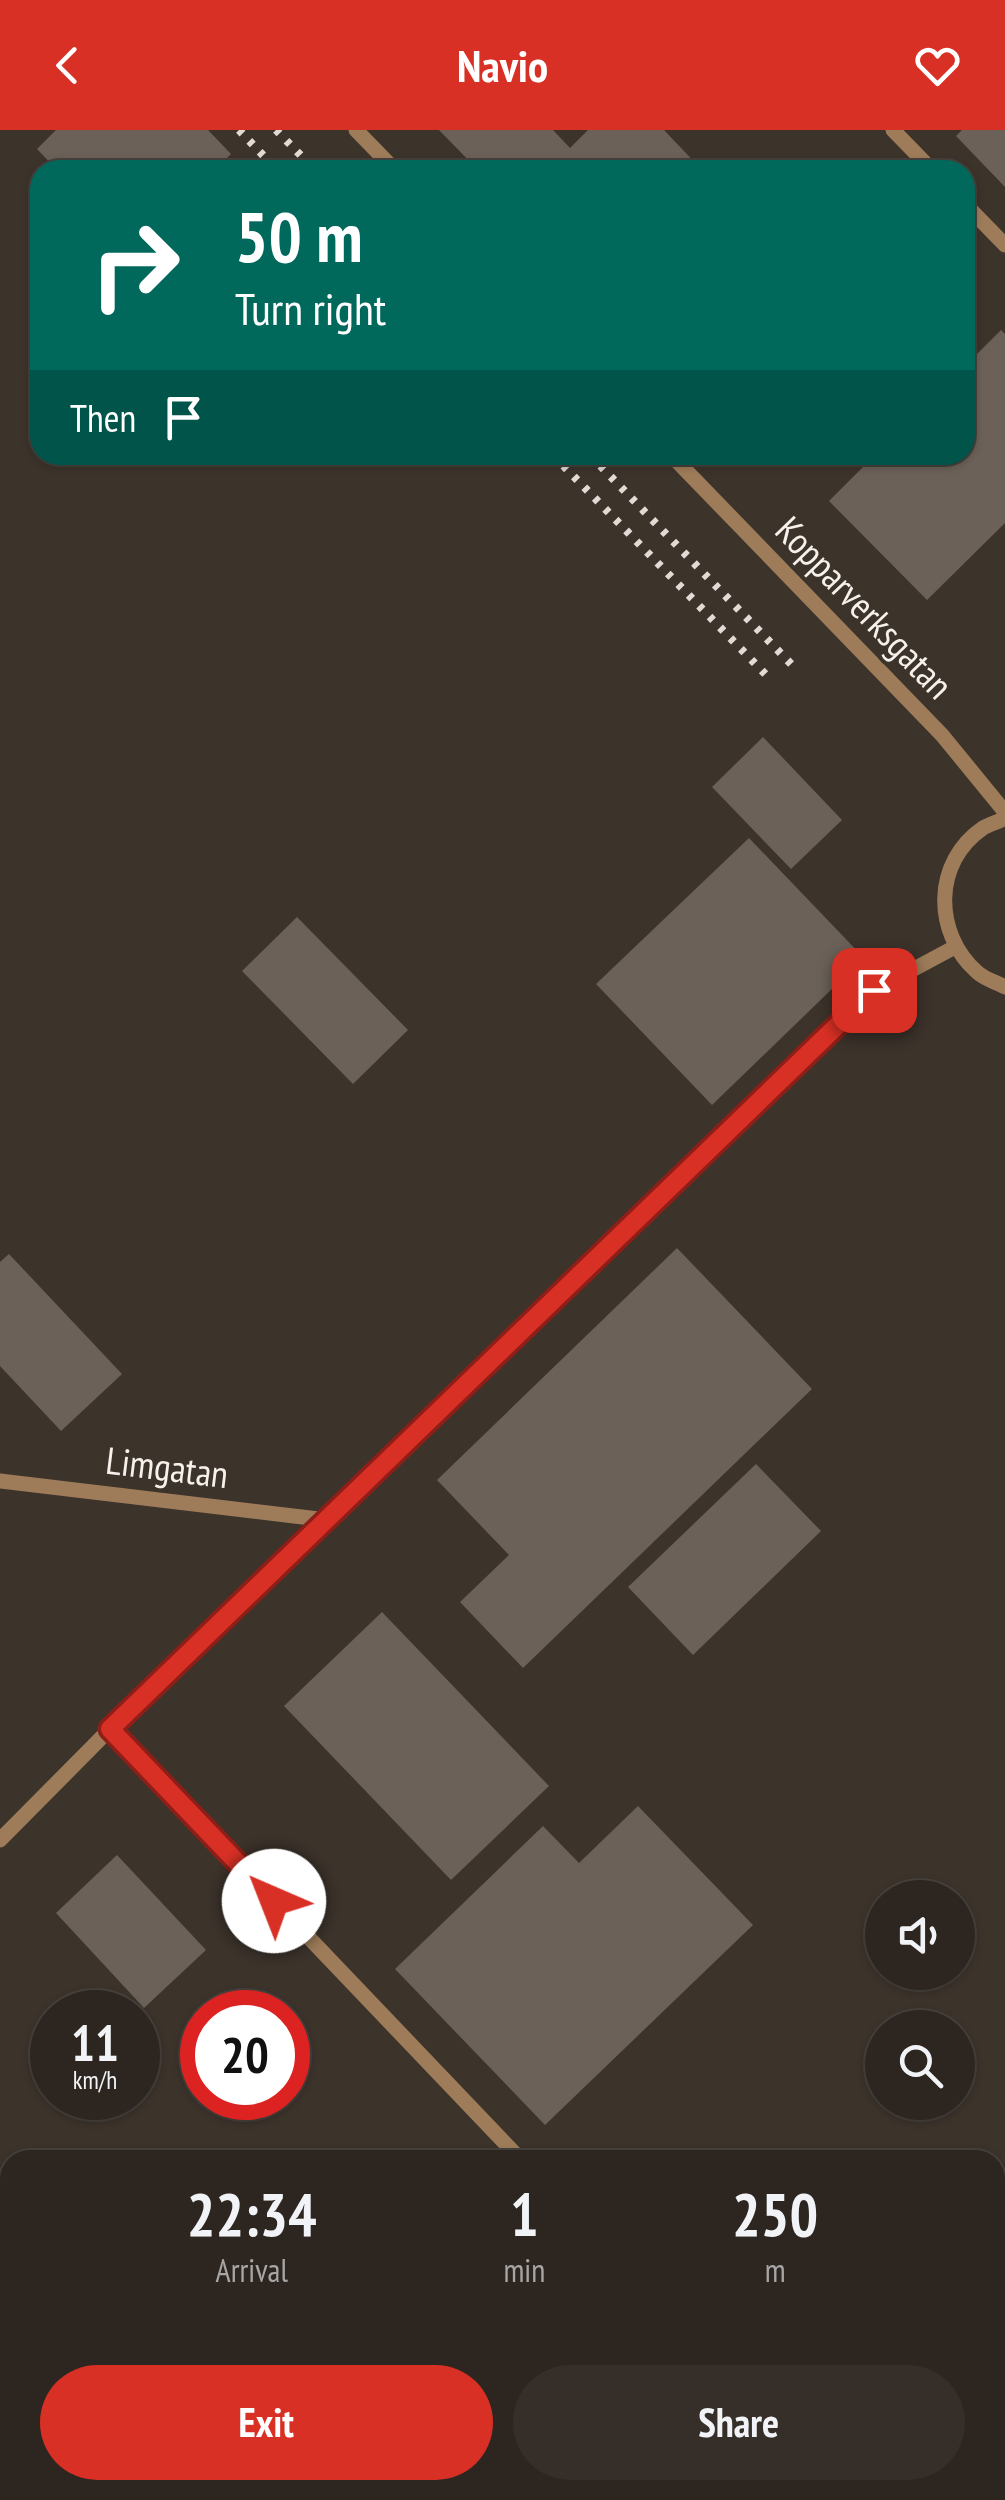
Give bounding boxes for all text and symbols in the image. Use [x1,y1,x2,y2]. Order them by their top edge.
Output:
text: Navio [457,36,548,94]
icon: back [40,38,95,93]
icon: heart [910,38,965,93]
text: 50 m [235,191,363,281]
icon: right [70,200,200,330]
text: Turn right [235,279,386,337]
icon: arrive [156,390,211,445]
text: Then [70,393,136,442]
street label: Kopparverksgatan [766,506,964,708]
pin [832,948,917,1033]
icon: arrive [847,963,902,1018]
street label: Limgatan [103,1435,231,1498]
position arrow [222,1849,326,1953]
map controls [865,1880,975,2120]
button: sound [865,1880,975,1990]
speed limit sign: 20 [180,1990,310,2120]
text: 11 [71,2010,119,2075]
button: search [865,2010,975,2120]
text: km/h [73,2064,117,2096]
text: 22:34 [187,2175,317,2253]
text: 1 [510,2175,539,2253]
text: 250 [732,2175,818,2253]
text: Arrival [216,2249,288,2291]
text: min [503,2249,545,2291]
text: m [765,2249,786,2291]
button: Exit [40,2365,493,2480]
button: Share [513,2365,965,2480]

